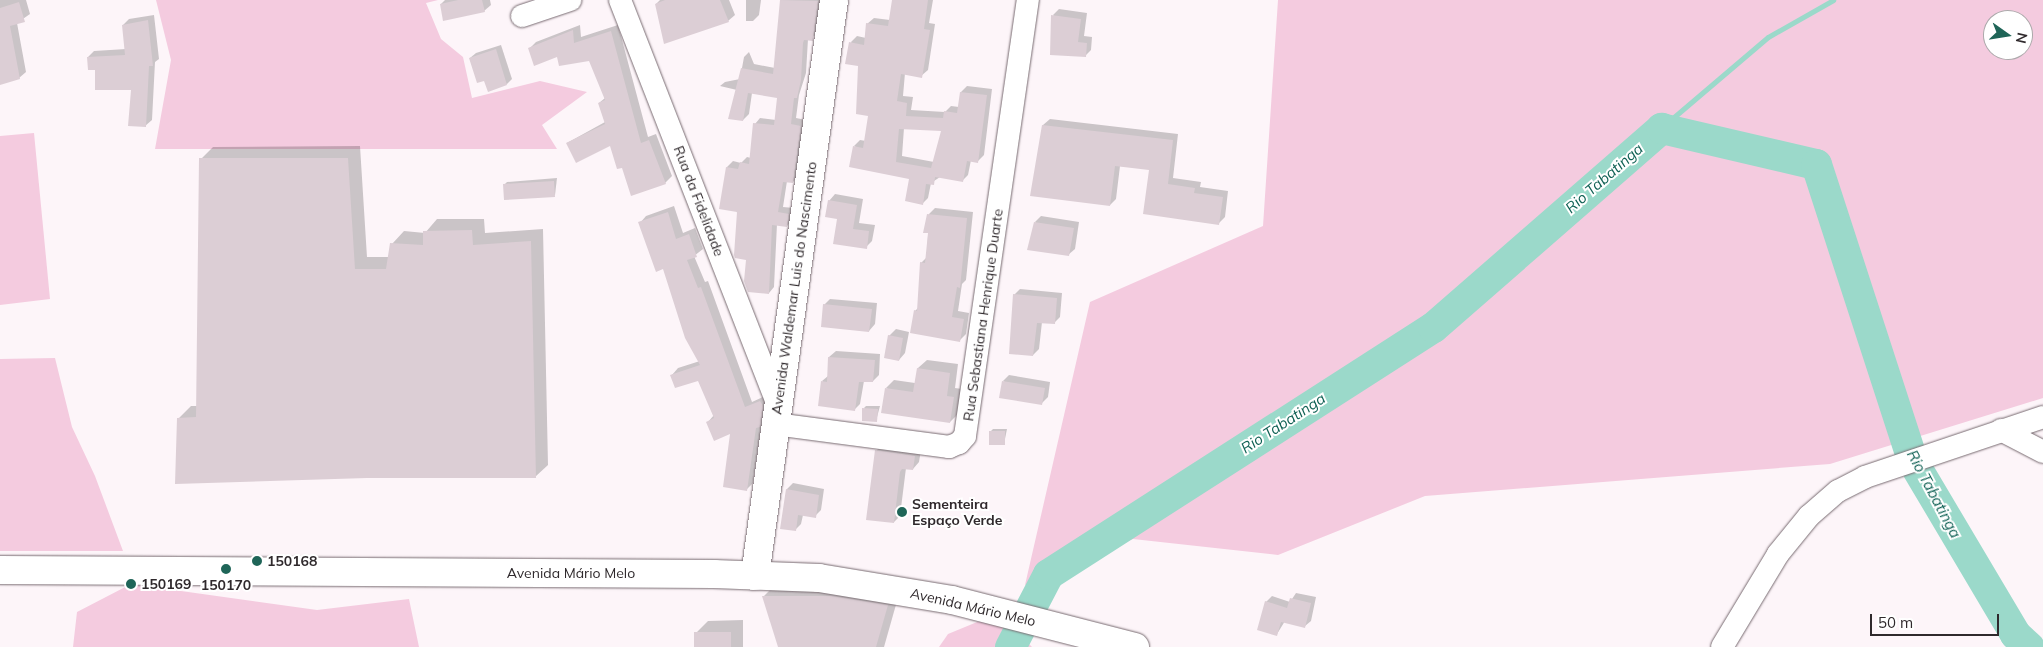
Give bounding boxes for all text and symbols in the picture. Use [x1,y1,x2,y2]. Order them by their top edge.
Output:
north arrow [1983,10,2033,60]
text: N [2012,31,2032,45]
water label: Rio Tabatinga [1561,139,1647,217]
street label: Rua da Fidelidade [670,143,728,259]
street label: Avenida Waldemar Luis do Nascimento [768,160,820,416]
street label: Rua Sebastiana Henrique Duarte [960,208,1006,422]
water label: Rio Tabatinga [1237,389,1329,457]
water label: Rio Tabatinga [1903,447,1965,541]
place label: Sementeira Espaço Verde [912,496,1002,528]
marker: Sementeira Espaço Verde [896,506,908,518]
place label: 150168 [267,553,317,569]
marker: 150168 [251,555,263,567]
marker: 150170 [220,563,232,575]
street label: Avenida Mário Melo [507,565,635,581]
place label: 150169 [141,576,191,592]
place label: 150170 [201,577,251,593]
marker: 150169 [125,578,137,590]
street label: Avenida Mário Melo [909,584,1037,630]
scale bar [1873,604,2002,636]
text: 50 m [1878,613,1913,632]

